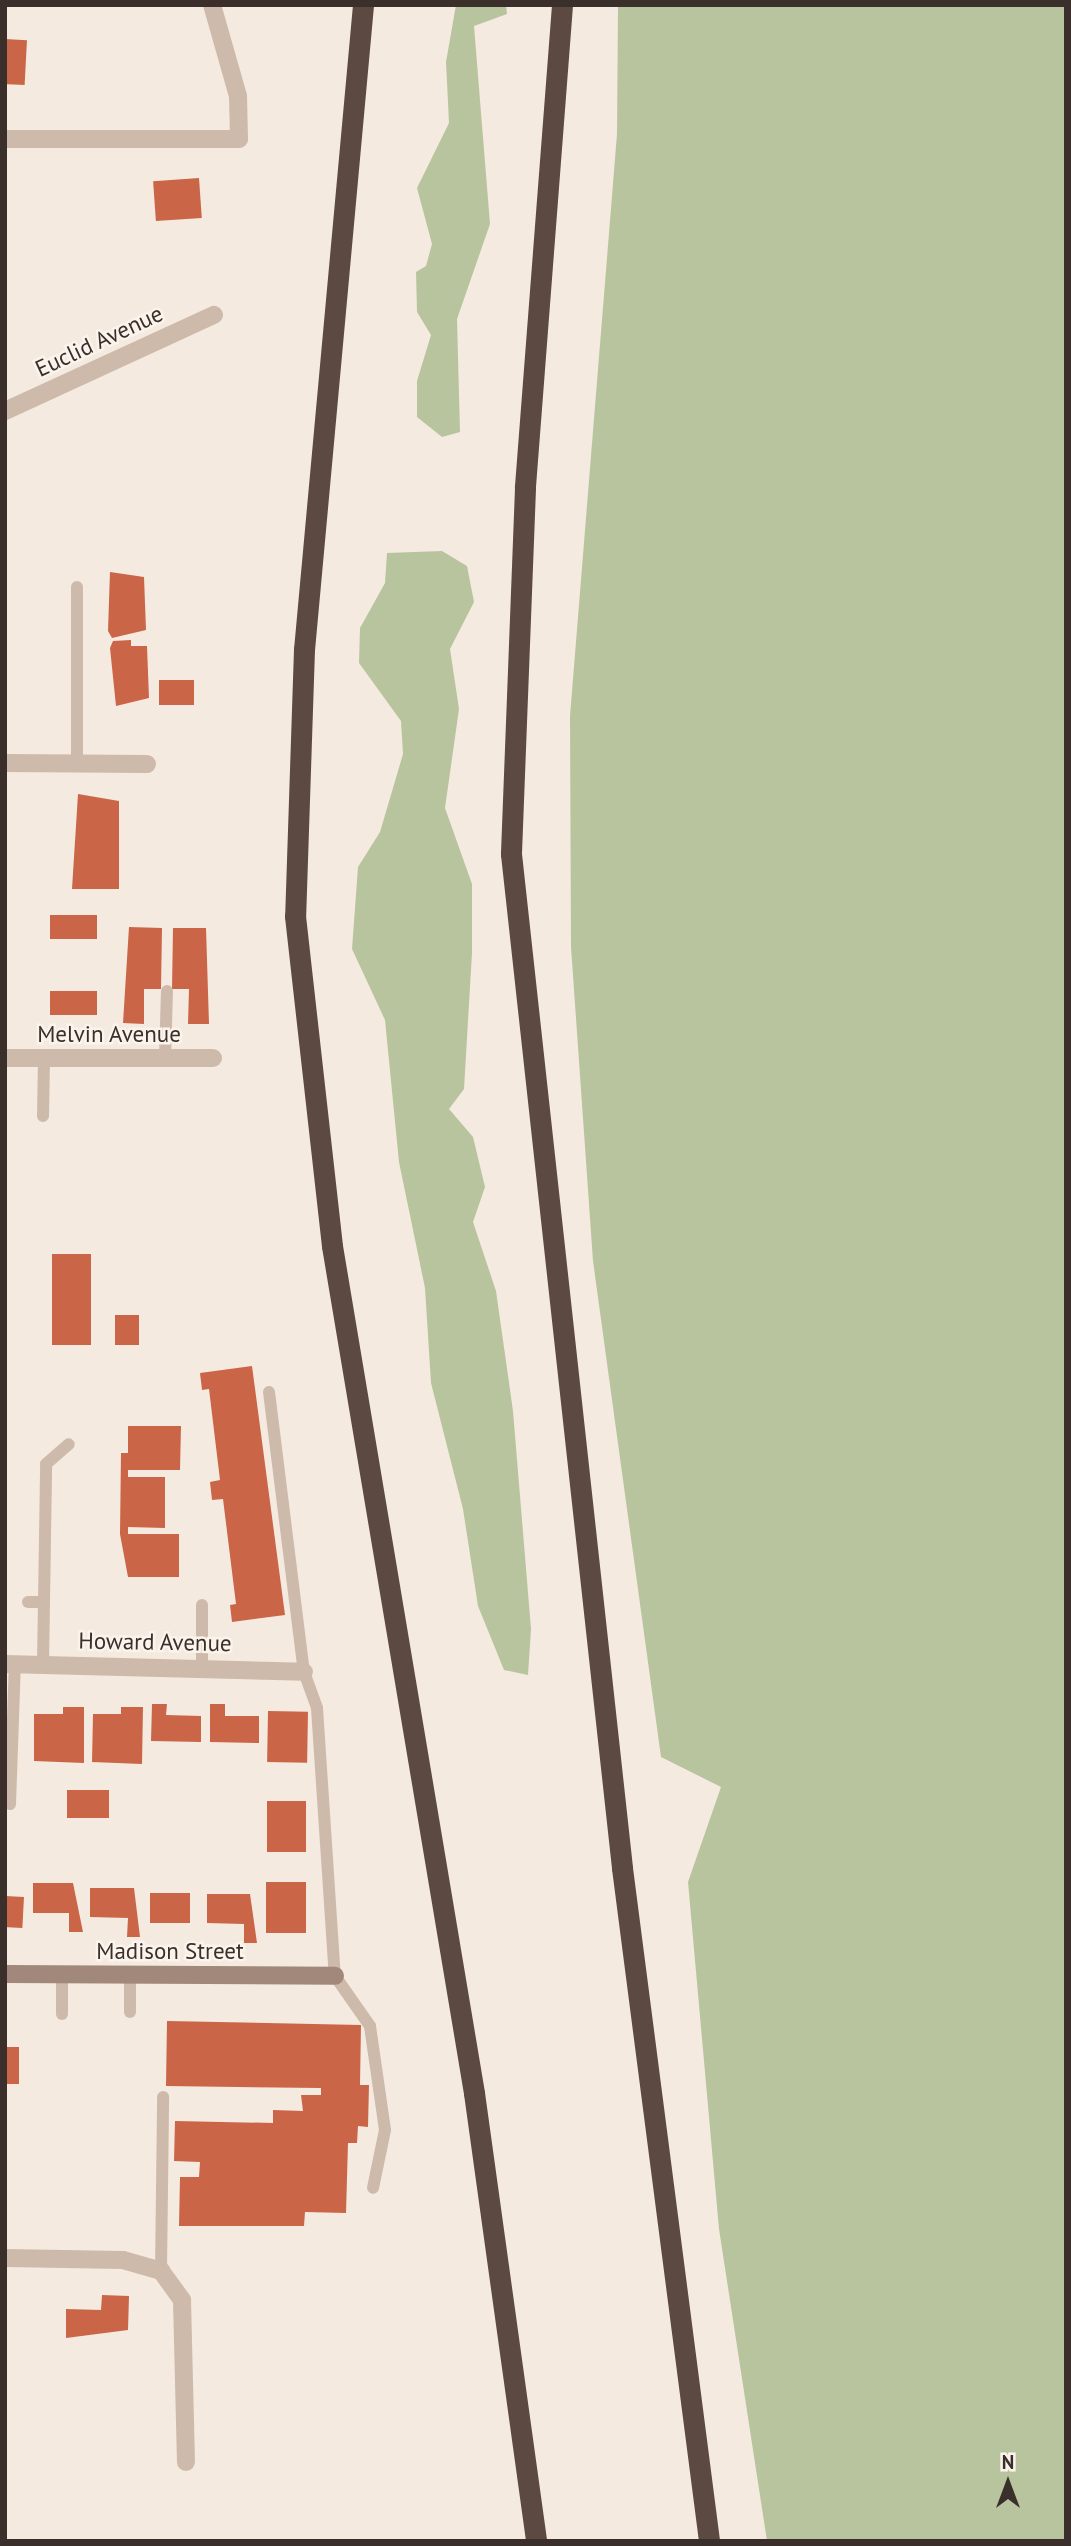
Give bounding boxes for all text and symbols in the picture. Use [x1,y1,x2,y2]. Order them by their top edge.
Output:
street label: Euclid Avenue [30,299,168,383]
street label: Melvin Avenue [37,1020,181,1048]
street label: Howard Avenue [78,1627,232,1657]
street label: Madison Street [96,1937,244,1965]
north arrow [973,2448,1043,2518]
text: N [1002,2450,1014,2474]

